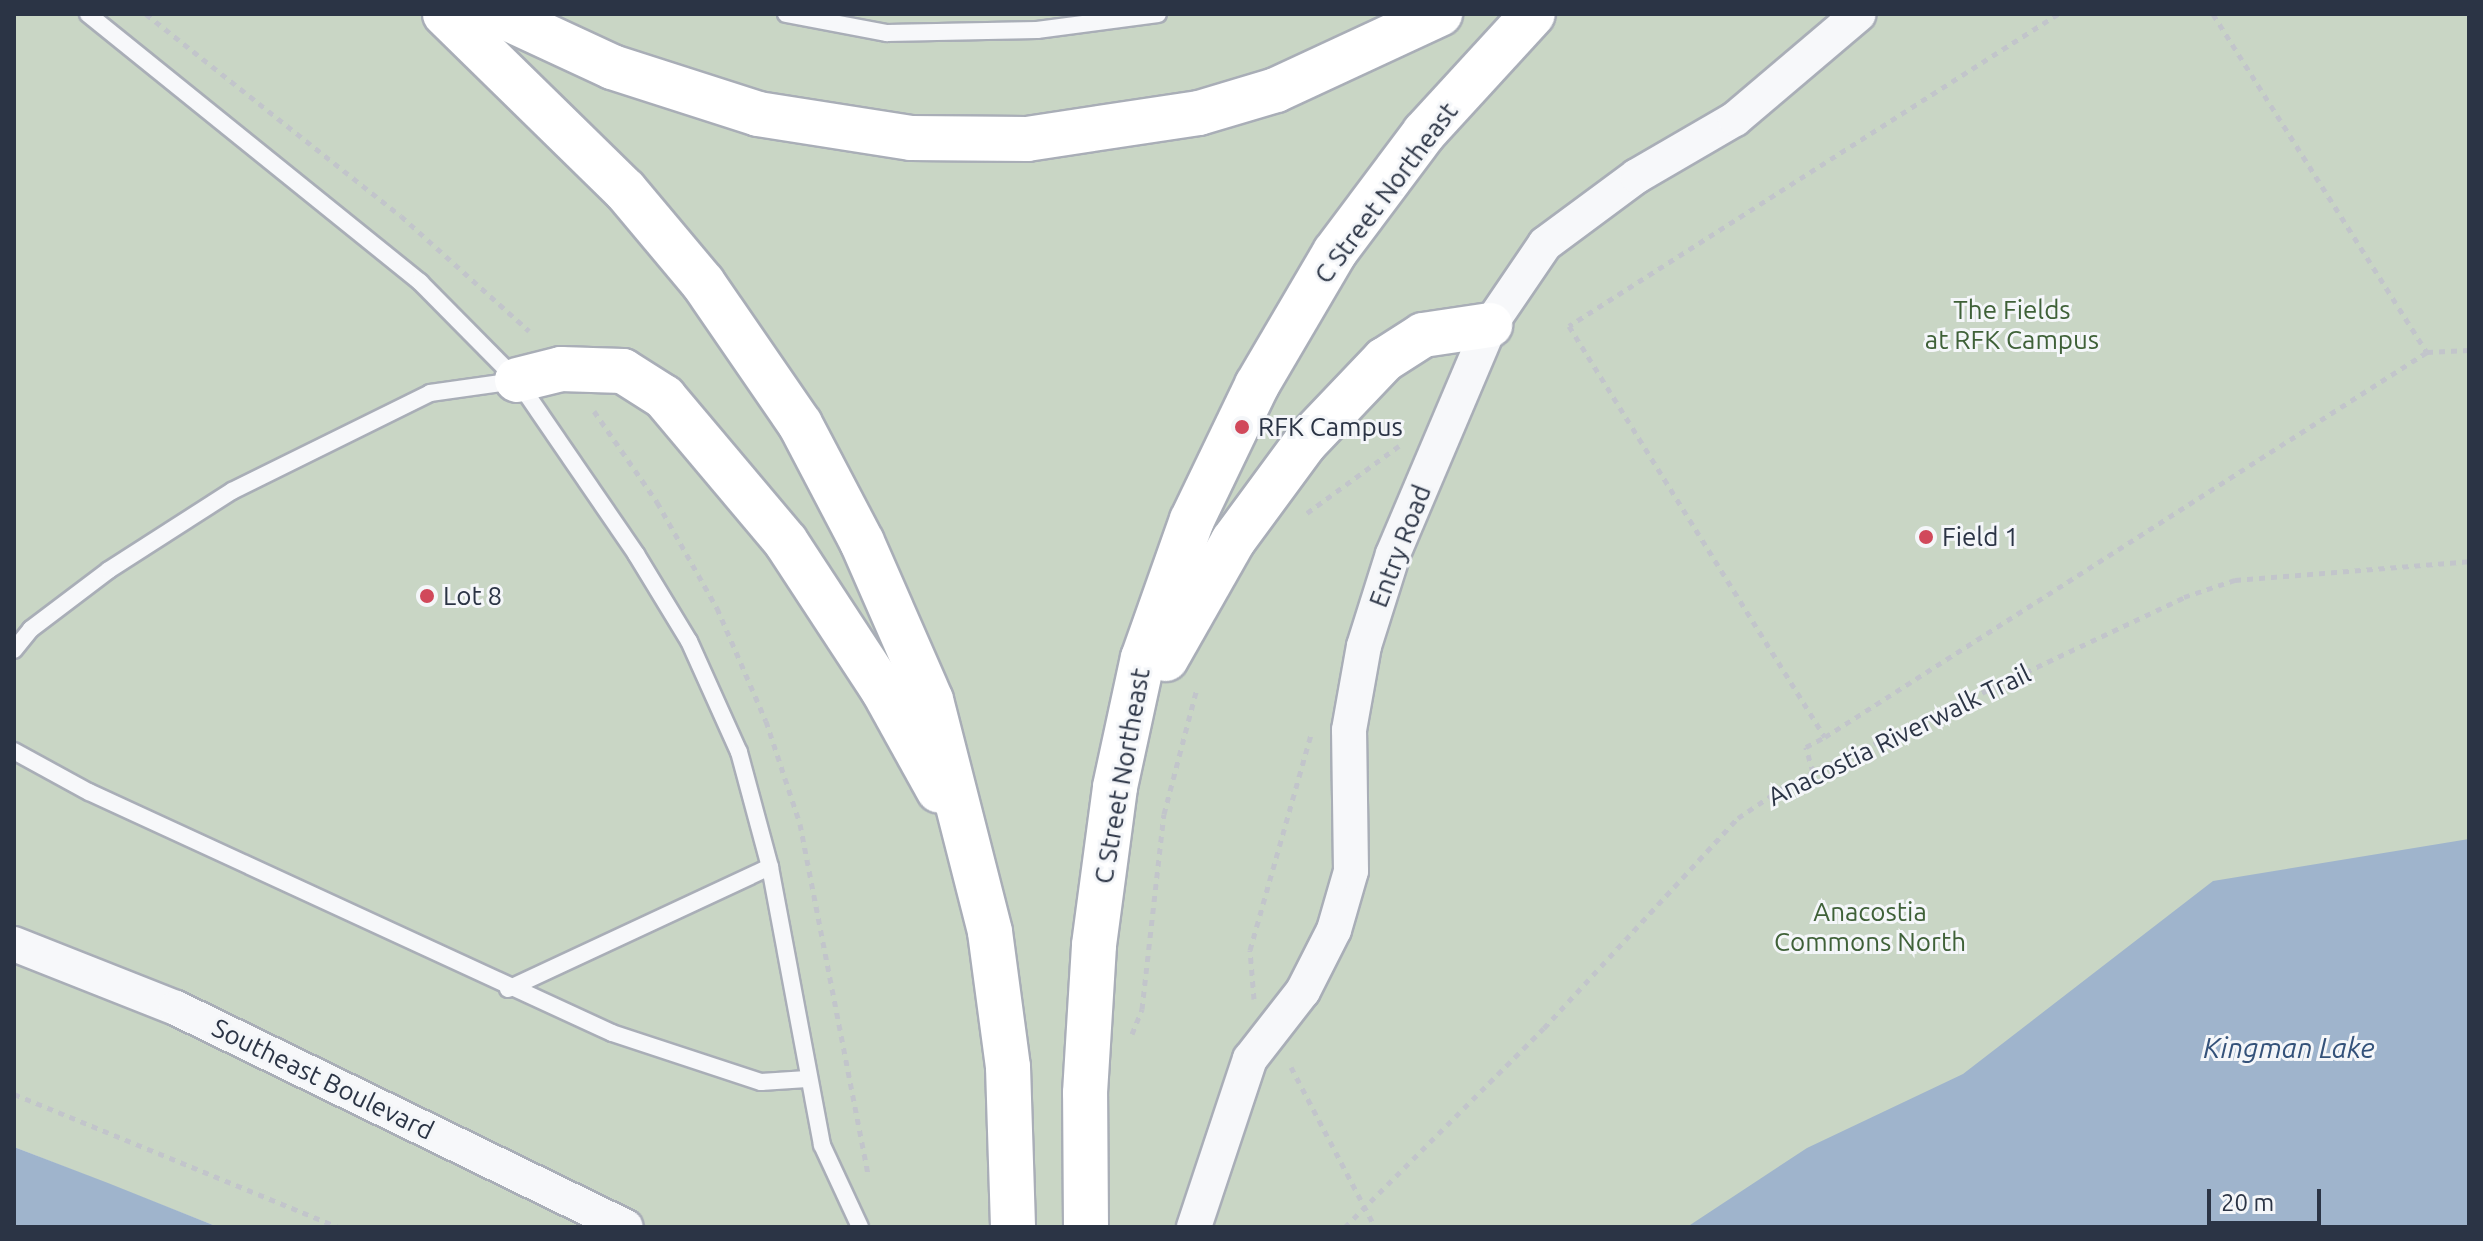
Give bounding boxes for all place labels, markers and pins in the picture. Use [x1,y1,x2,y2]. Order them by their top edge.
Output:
place label: RFK Campus [1258,411,1403,443]
marker: RFK Campus [1233,418,1251,436]
place label: Field 1 [1942,521,2019,553]
marker: Field 1 [1917,528,1935,546]
place label: Lot 8 [443,580,502,612]
marker: Lot 8 [418,587,436,605]

